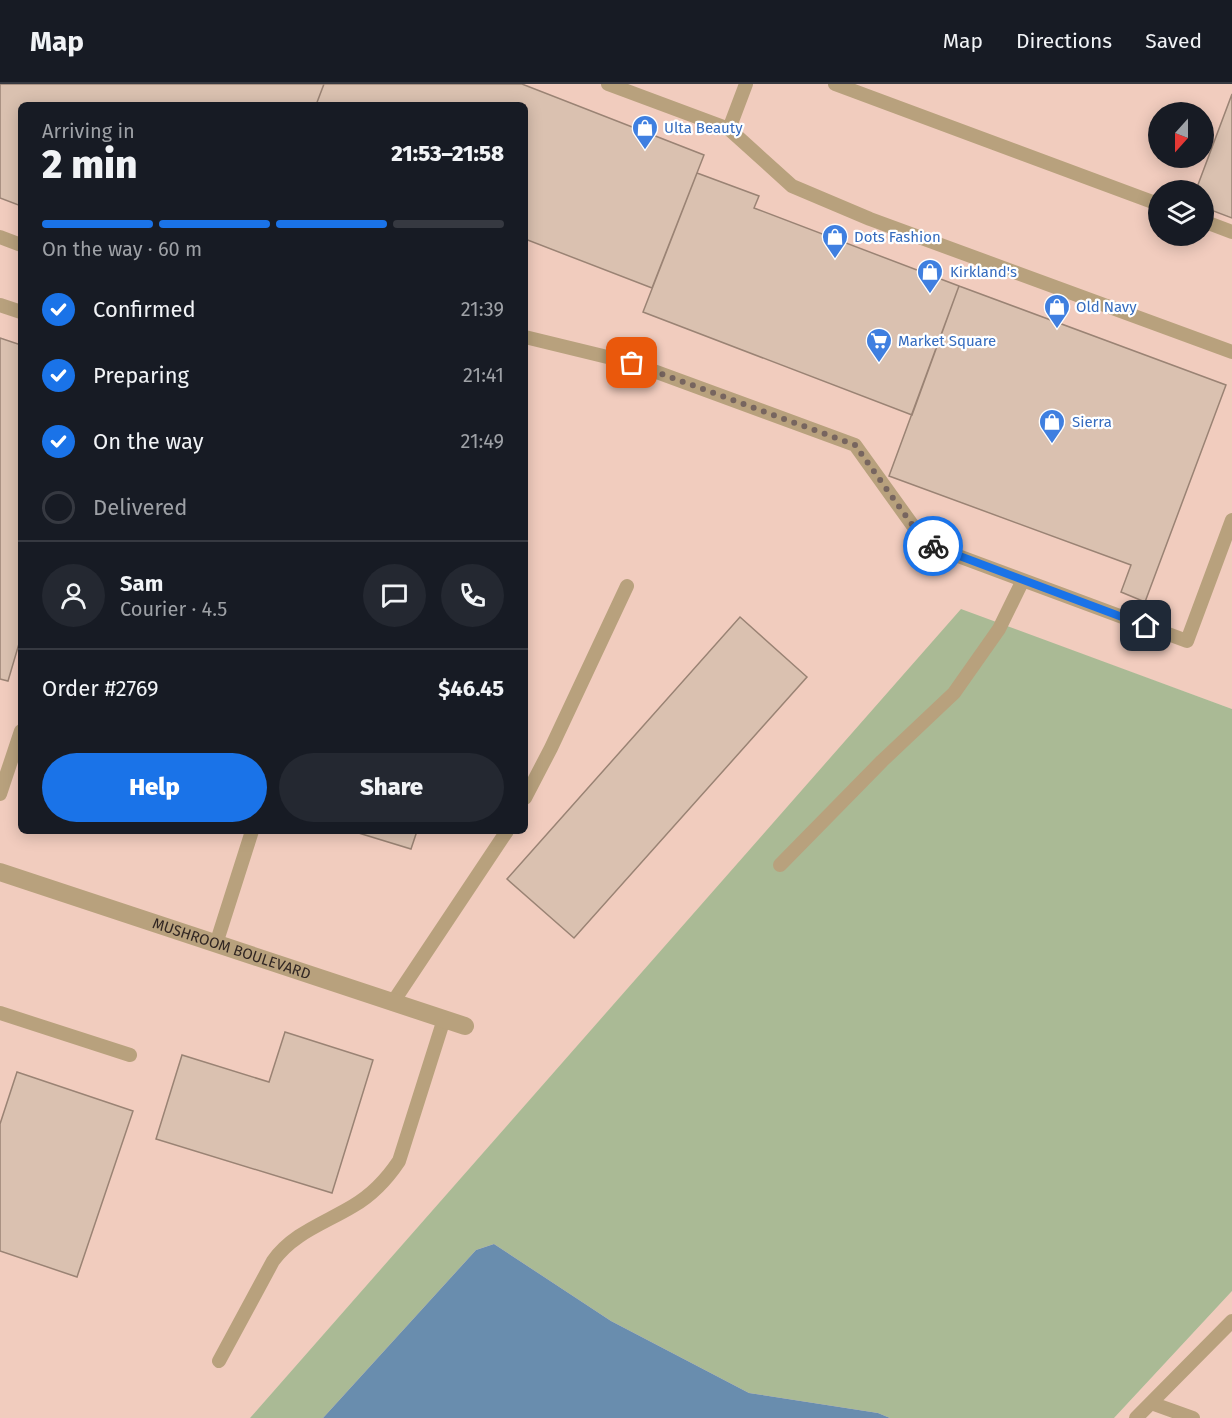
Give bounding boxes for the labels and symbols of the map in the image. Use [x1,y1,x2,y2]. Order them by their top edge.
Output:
north arrow [1148,102,1214,168]
shop icon: Ulta Beauty [630,113,660,151]
place label: Ulta Beauty [664,119,743,137]
shop icon: Dots Fashion [820,222,850,260]
place label: Dots Fashion [854,228,941,246]
shop icon: Kirkland's [915,257,945,295]
place label: Kirkland's [950,263,1017,281]
shop icon: Old Navy [1042,292,1072,330]
place label: Old Navy [1076,298,1137,316]
supermarket icon: Market Square [864,326,894,364]
place label: Market Square [898,332,996,350]
pin [606,337,657,388]
shop icon: Sierra [1037,407,1067,445]
place label: Sierra [1072,413,1112,431]
courier [903,516,963,576]
pin [1120,600,1171,651]
street label: MUSHROOM BOULEVARD [150,914,313,983]

